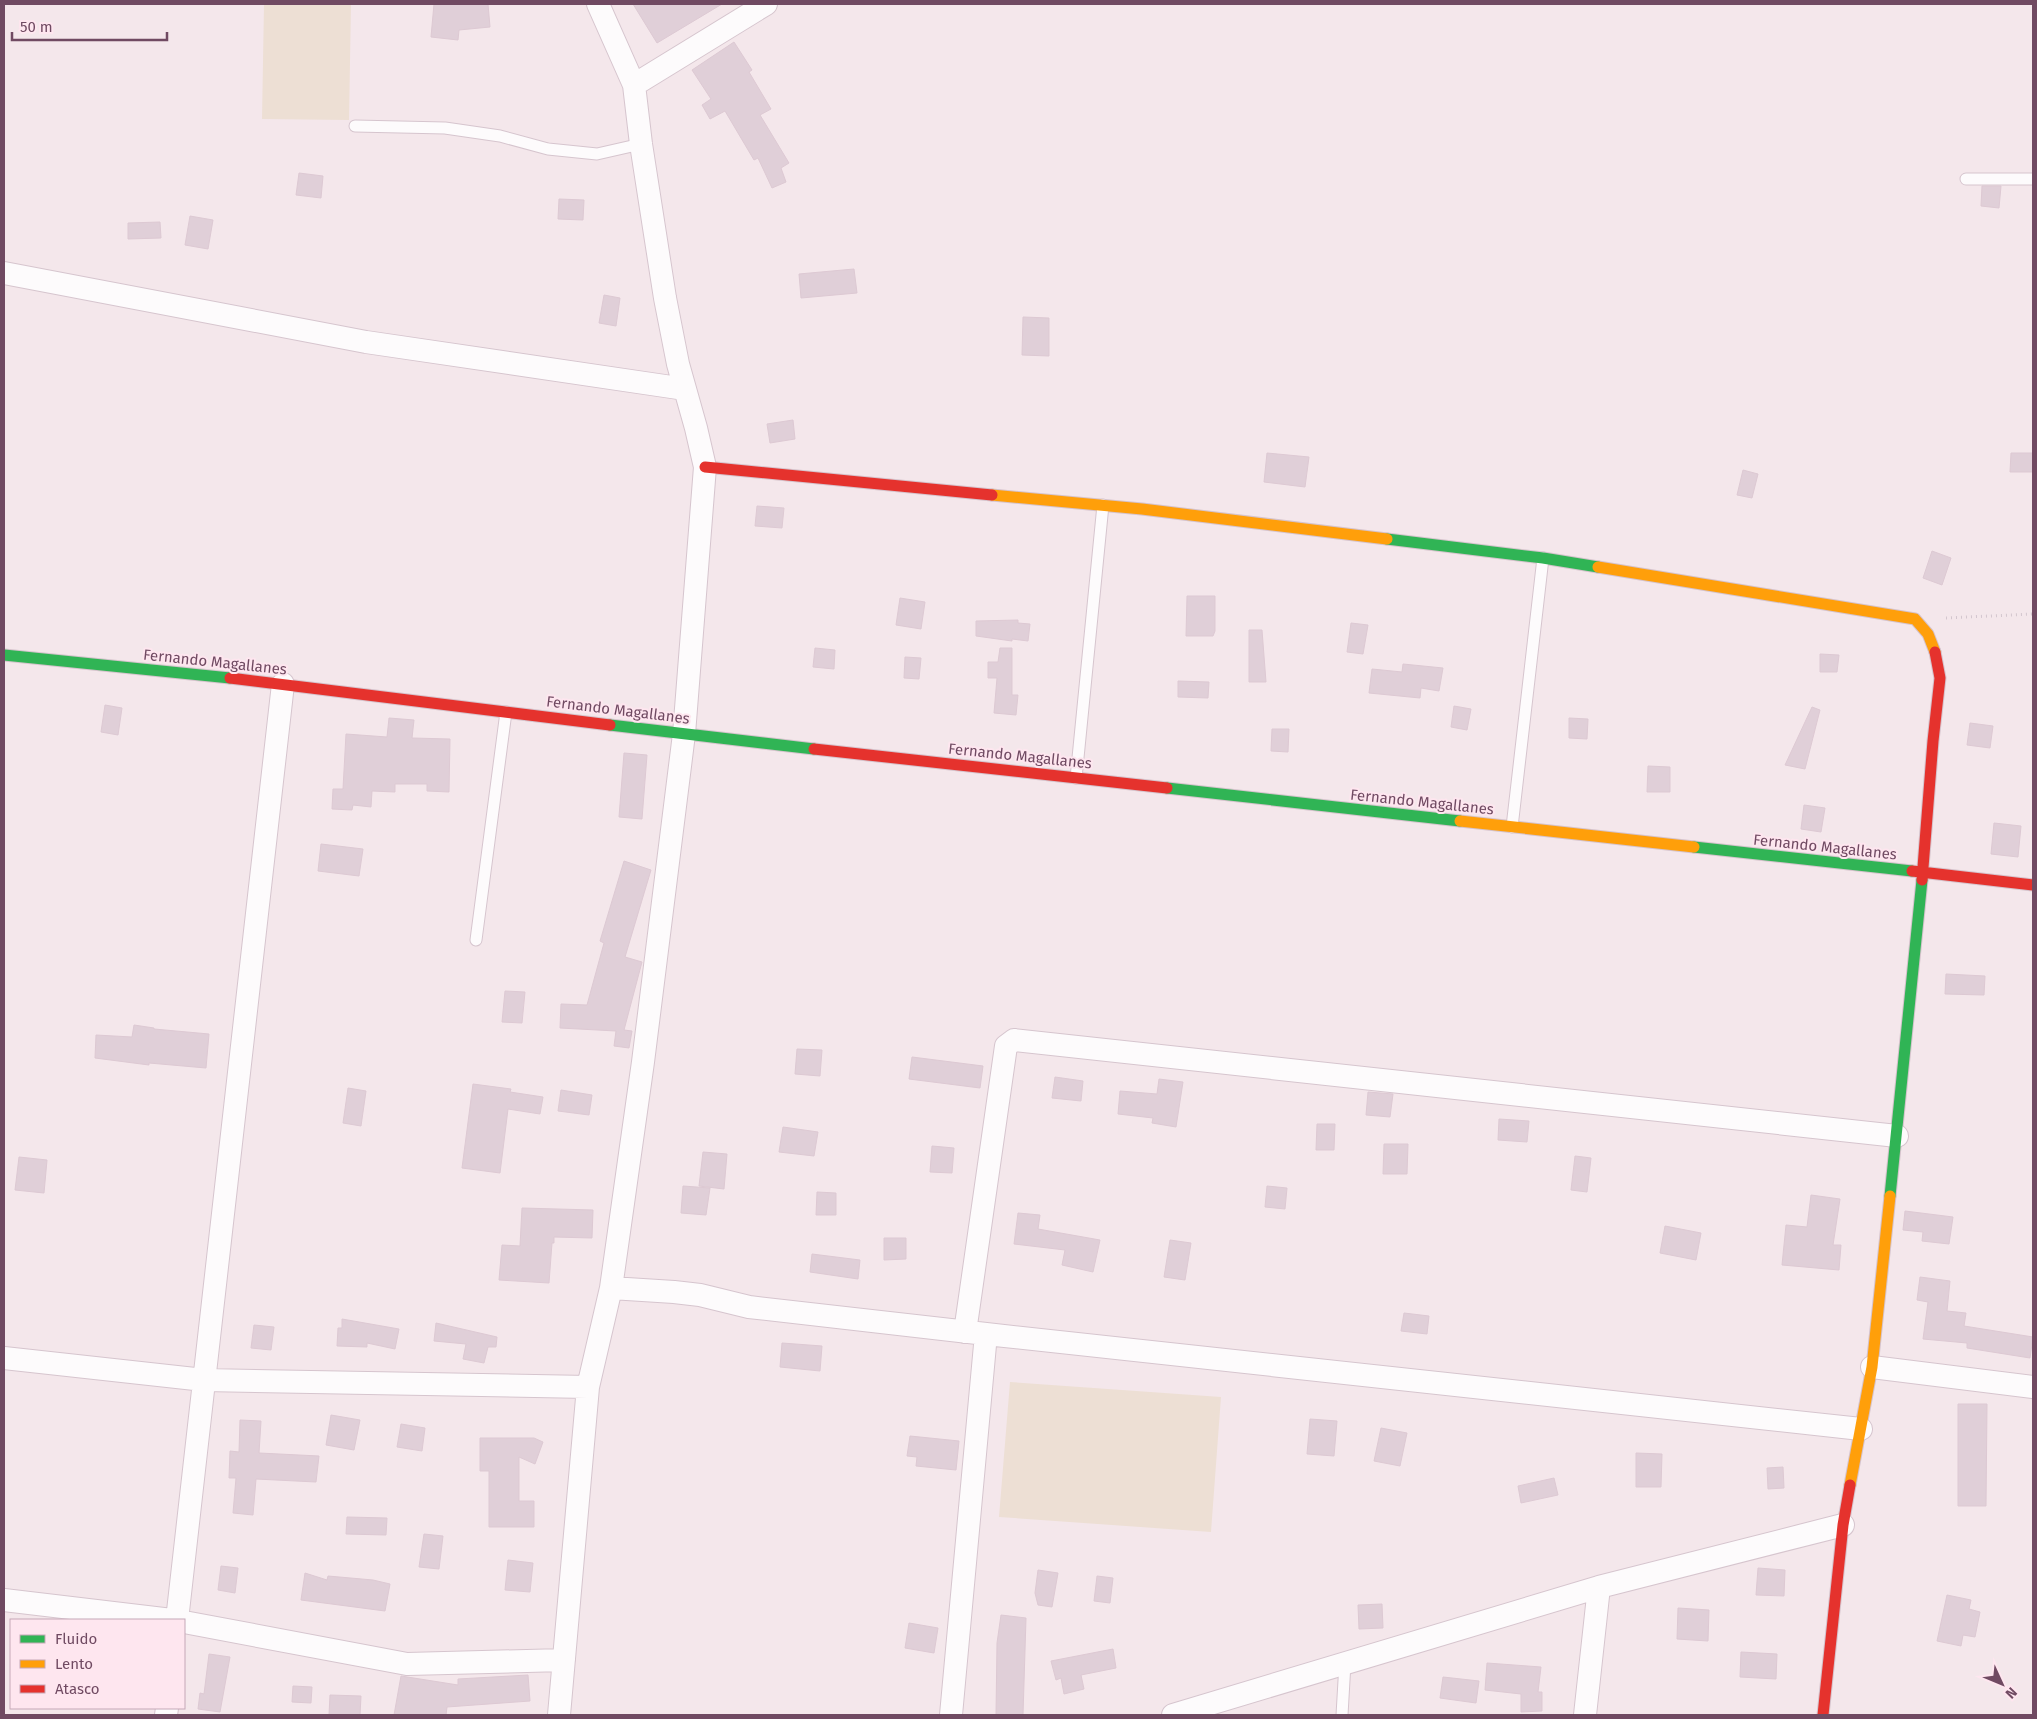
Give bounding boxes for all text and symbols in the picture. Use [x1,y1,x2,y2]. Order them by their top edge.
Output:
scale bar [12,10,168,42]
text: 50 m [20,18,53,36]
street label: Fernando Magallanes [142,646,288,678]
street label: Fernando Magallanes [545,692,691,728]
street label: Fernando Magallanes [947,740,1093,772]
street label: Fernando Magallanes [1349,786,1495,818]
street label: Fernando Magallanes [1752,831,1898,863]
legend [10,1619,185,1709]
text: Fluido [55,1630,97,1648]
text: Lento [55,1655,93,1673]
north arrow [1977,1659,2027,1709]
text: Atasco [55,1680,100,1698]
text: N [2002,1683,2020,1702]

